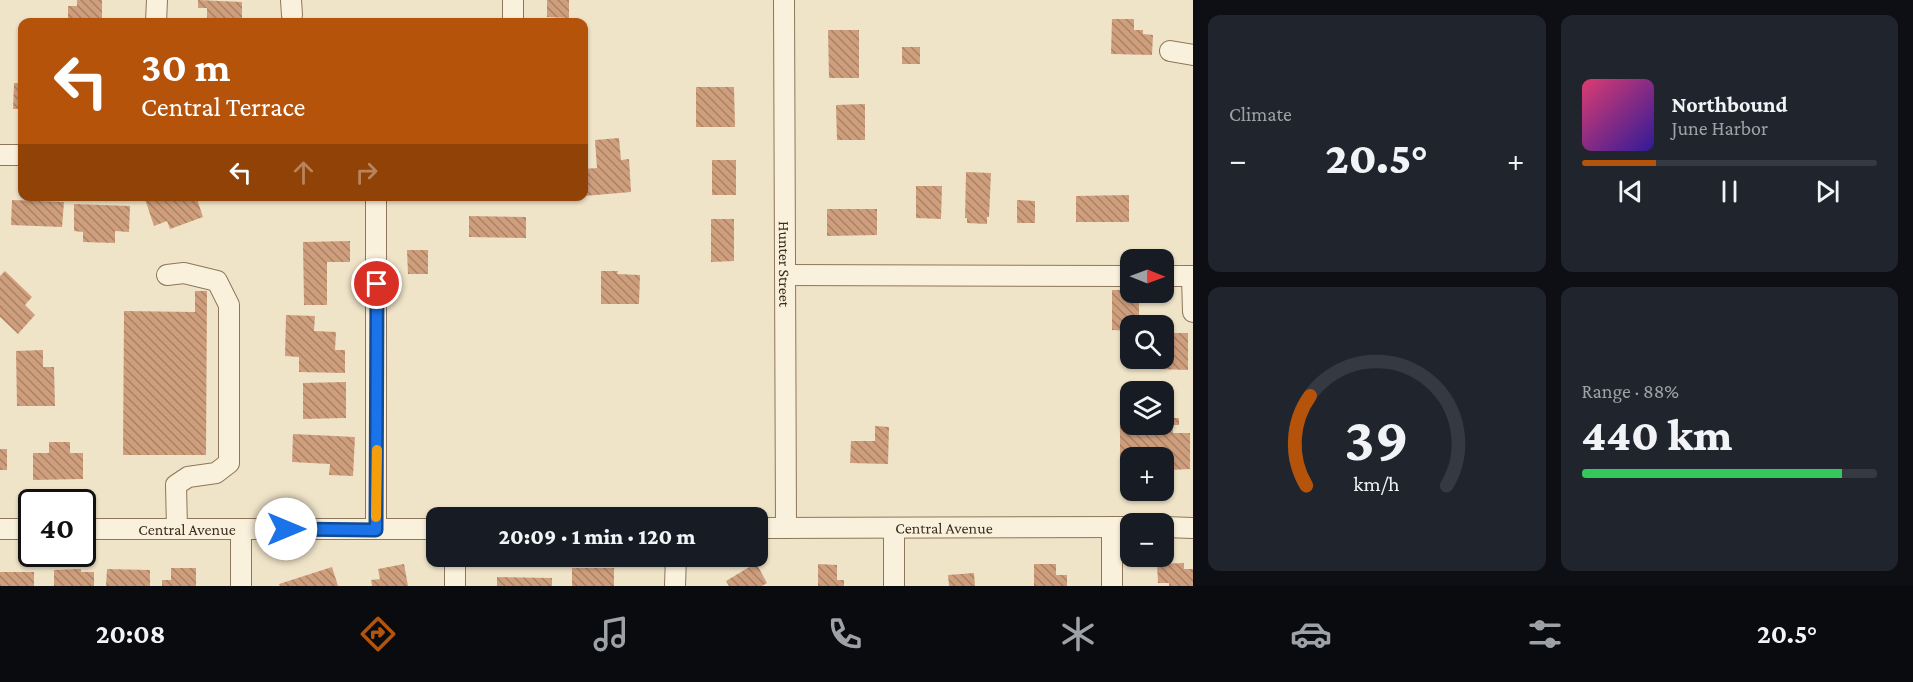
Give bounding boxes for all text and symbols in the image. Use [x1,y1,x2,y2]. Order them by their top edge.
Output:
icon: left [42,42,120,120]
text: 30 m [141,43,231,90]
text: Central Terrace [141,92,305,122]
text: Northbound [1672,92,1788,117]
text: Climate [1229,103,1292,125]
text: June Harbor [1672,117,1768,139]
text: 20.5° [1325,133,1428,183]
text: − [1229,141,1246,178]
text: + [1507,141,1525,178]
icon: left [224,156,257,189]
icon: ahead [287,156,320,189]
icon: right [350,156,383,189]
icon: previous [1614,175,1647,208]
icon: pause [1713,175,1746,208]
icon: next [1811,175,1844,208]
street label: Hunter Street [776,221,793,308]
north arrow [1120,249,1174,303]
map controls [1120,249,1174,567]
pin [351,258,402,309]
icon: arrive [360,267,393,300]
button: search [1120,315,1174,369]
text: Range · 88% [1582,380,1679,402]
button: layers [1120,381,1174,435]
text: 39 [1344,404,1409,473]
text: 440 km [1582,410,1732,460]
button: + [1120,447,1174,501]
text: km/h [1354,472,1400,496]
speed limit sign: 40 [18,489,96,567]
position arrow [254,497,318,561]
button: − [1120,513,1174,567]
street label: Central Avenue [895,519,993,537]
street label: Central Avenue [138,521,236,538]
text: 20:09 · 1 min · 120 m [499,524,695,549]
icon: directions [357,613,399,655]
icon: music [590,613,632,655]
icon: phone [824,613,866,655]
icon: climate [1057,613,1099,655]
icon: car [1290,613,1332,655]
icon: filters [1524,613,1566,655]
text: 20:08 [96,619,165,649]
text: 20.5° [1757,619,1817,649]

